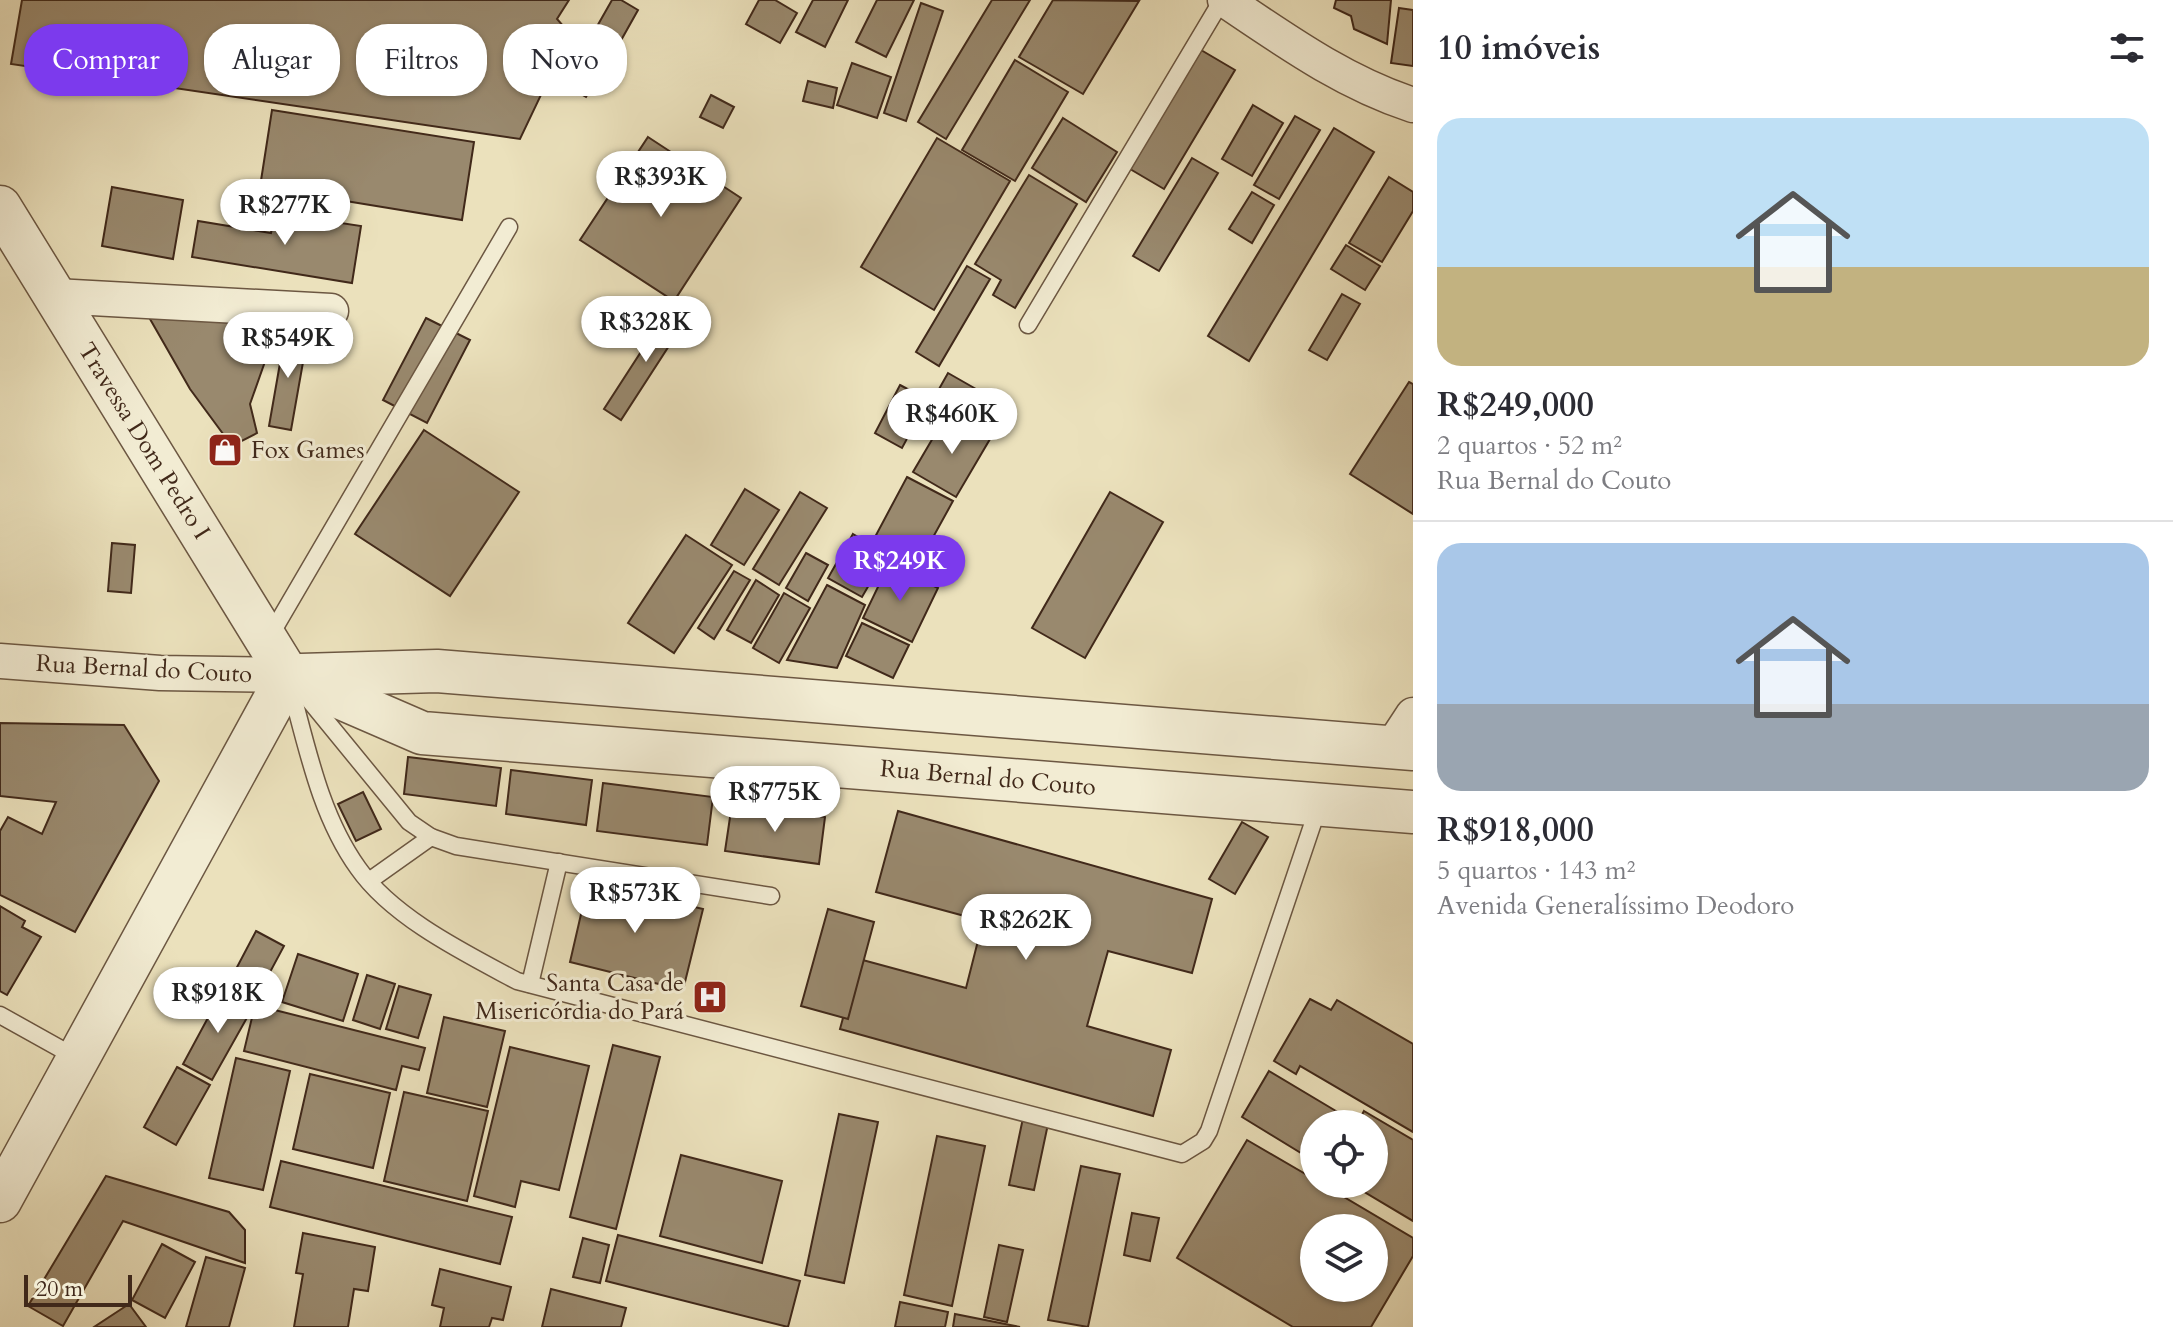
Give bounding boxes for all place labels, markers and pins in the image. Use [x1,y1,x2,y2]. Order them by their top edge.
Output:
pin: R$393K [596,151,726,219]
pin: R$277K [220,179,350,247]
pin: R$328K [581,296,711,364]
pin: R$549K [223,312,353,380]
pin: R$460K [887,388,1017,456]
shop icon: Fox Games [206,431,244,469]
place label: Fox Games [251,434,365,467]
pin: R$249K [835,535,965,603]
pin: R$775K [710,766,840,834]
pin: R$573K [570,867,700,935]
pin: R$262K [961,894,1091,962]
pin: R$918K [153,967,283,1035]
place label: Santa Casa de Misericórdia do Pará [475,967,685,1028]
hospital icon: Santa Casa de Misericórdia do Pará [691,978,729,1016]

